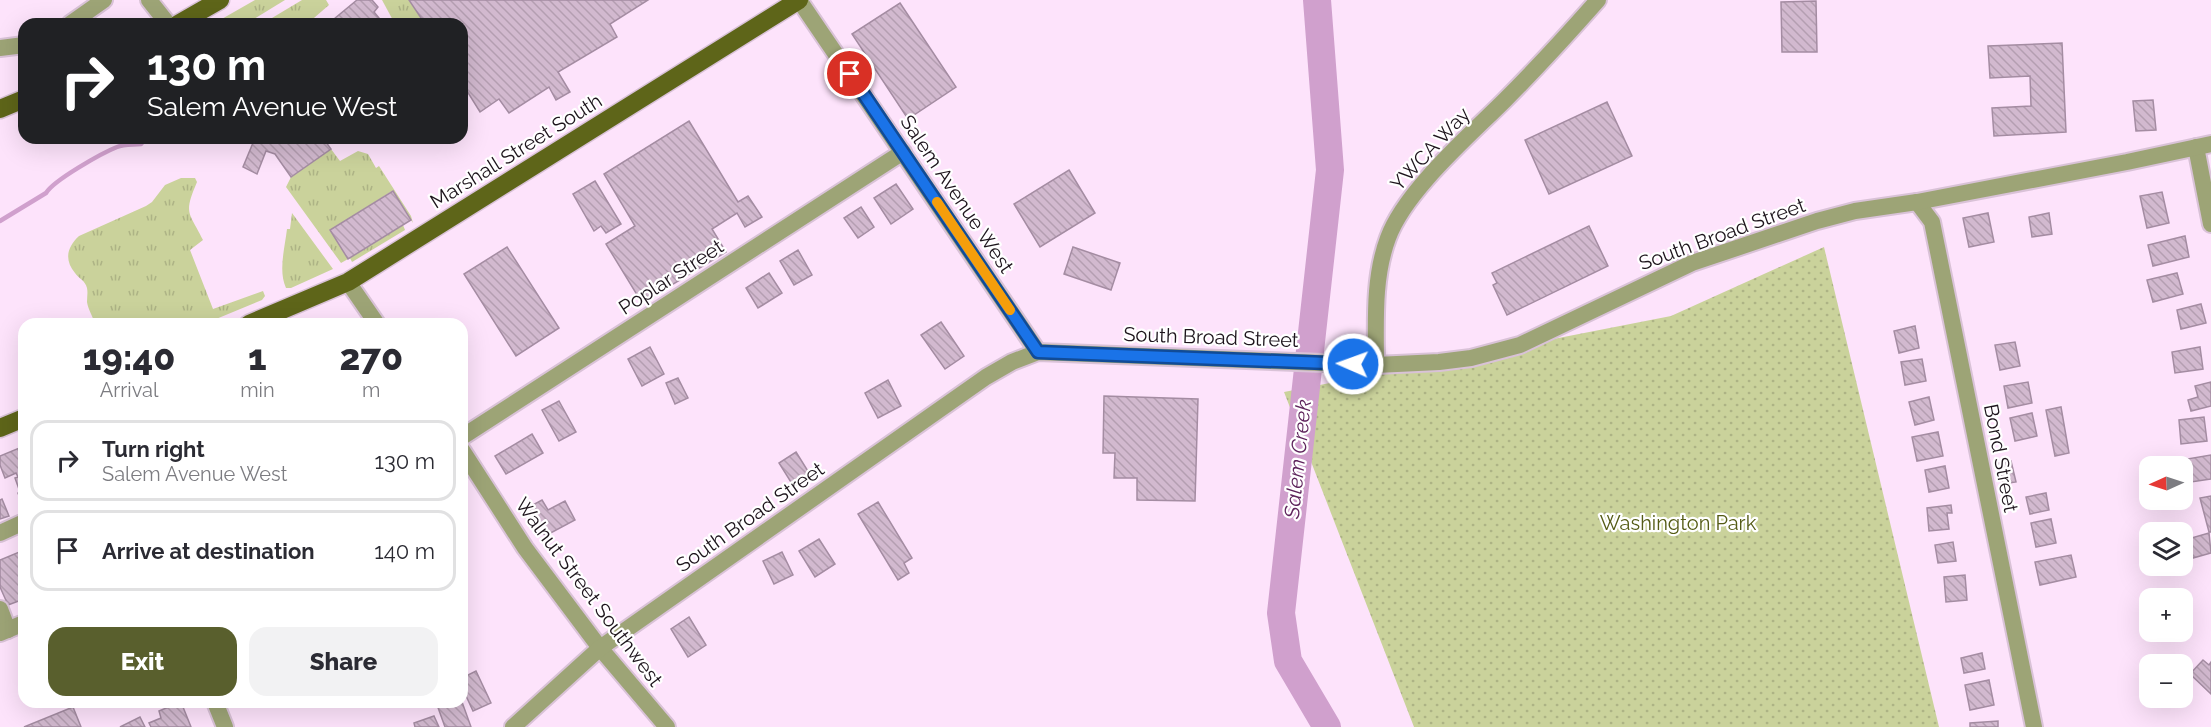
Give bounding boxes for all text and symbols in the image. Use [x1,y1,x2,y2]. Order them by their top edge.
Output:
text: 130 m [147,41,266,90]
icon: right [48,42,126,120]
pin [824,48,875,99]
icon: arrive [833,57,866,90]
street label: Marshall Street South [426,88,606,214]
text: Salem Avenue West [147,91,397,122]
street label: YWCA Way [1385,102,1475,196]
street label: Salem Avenue West [895,110,1019,278]
street label: South Broad Street [1636,193,1809,275]
street label: Poplar Street [614,234,728,320]
street label: South Broad Street [1123,322,1299,352]
position arrow [1321,332,1385,396]
text: 19:40 [83,336,175,378]
text: 1 [248,336,267,378]
text: 270 [339,336,403,378]
text: Arrival [100,378,158,402]
text: min [240,378,275,402]
text: m [362,378,381,402]
water label: Salem Creek [1279,398,1316,521]
street label: Bond Street [1979,402,2023,515]
text: Turn right [102,436,205,462]
icon: right [51,444,84,477]
text: 130 m [375,448,435,474]
north arrow [2139,456,2193,510]
map controls [2139,456,2193,708]
street label: South Broad Street [671,457,829,577]
text: Salem Avenue West [102,462,287,486]
street label: Walnut Street Southwest [510,493,668,691]
park label: Washington Park [1600,511,1757,535]
button: layers [2139,522,2193,576]
icon: arrive [51,534,84,567]
text: Arrive at destination [102,538,315,564]
text: 140 m [374,538,435,564]
button: + [2139,588,2193,642]
button: Exit [48,627,237,696]
button: Share [249,627,438,696]
button: − [2139,654,2193,708]

